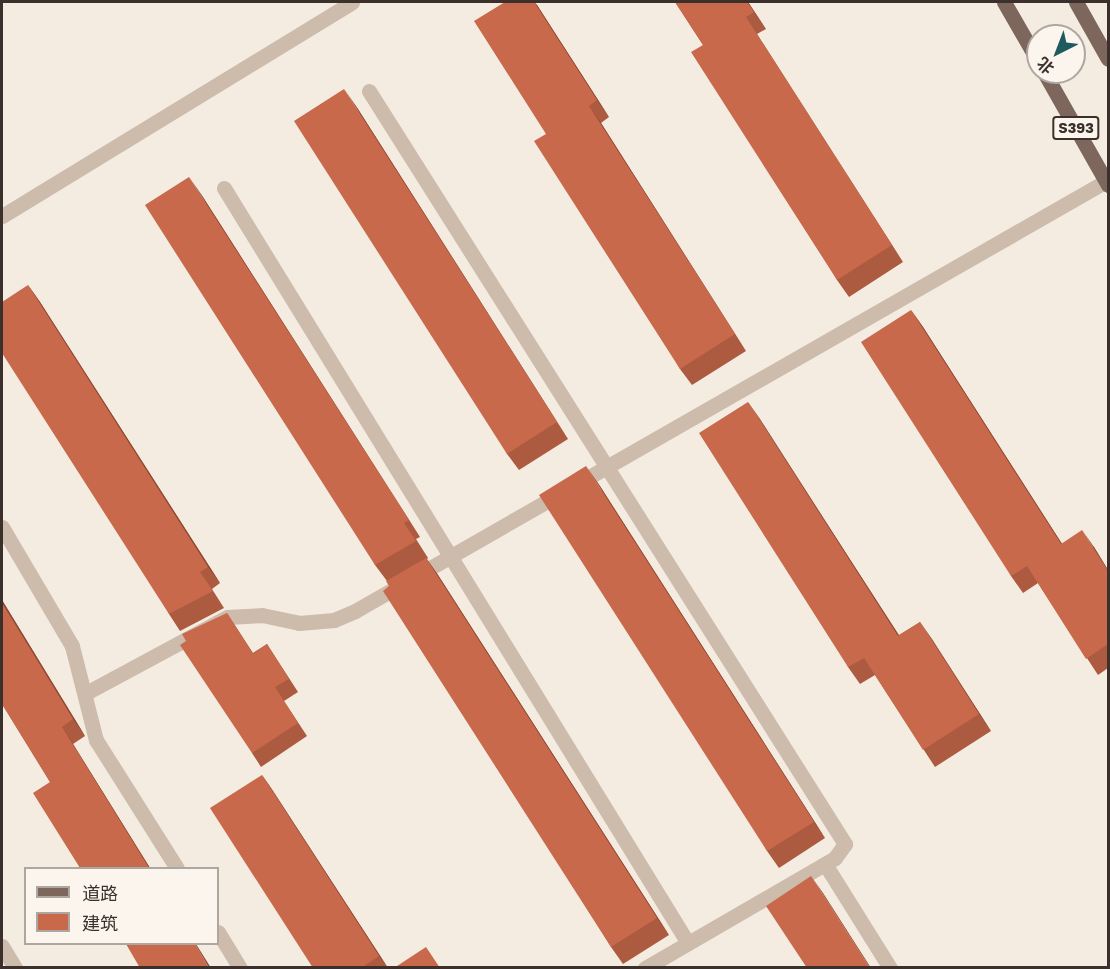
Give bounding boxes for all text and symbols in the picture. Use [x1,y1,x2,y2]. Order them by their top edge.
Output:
north arrow [1026,24,1086,84]
text: 北 [1033,53,1058,79]
road number: S393 [1052,117,1100,139]
legend [24,867,219,945]
text: 道路 [82,882,118,904]
text: 建筑 [82,912,118,934]

